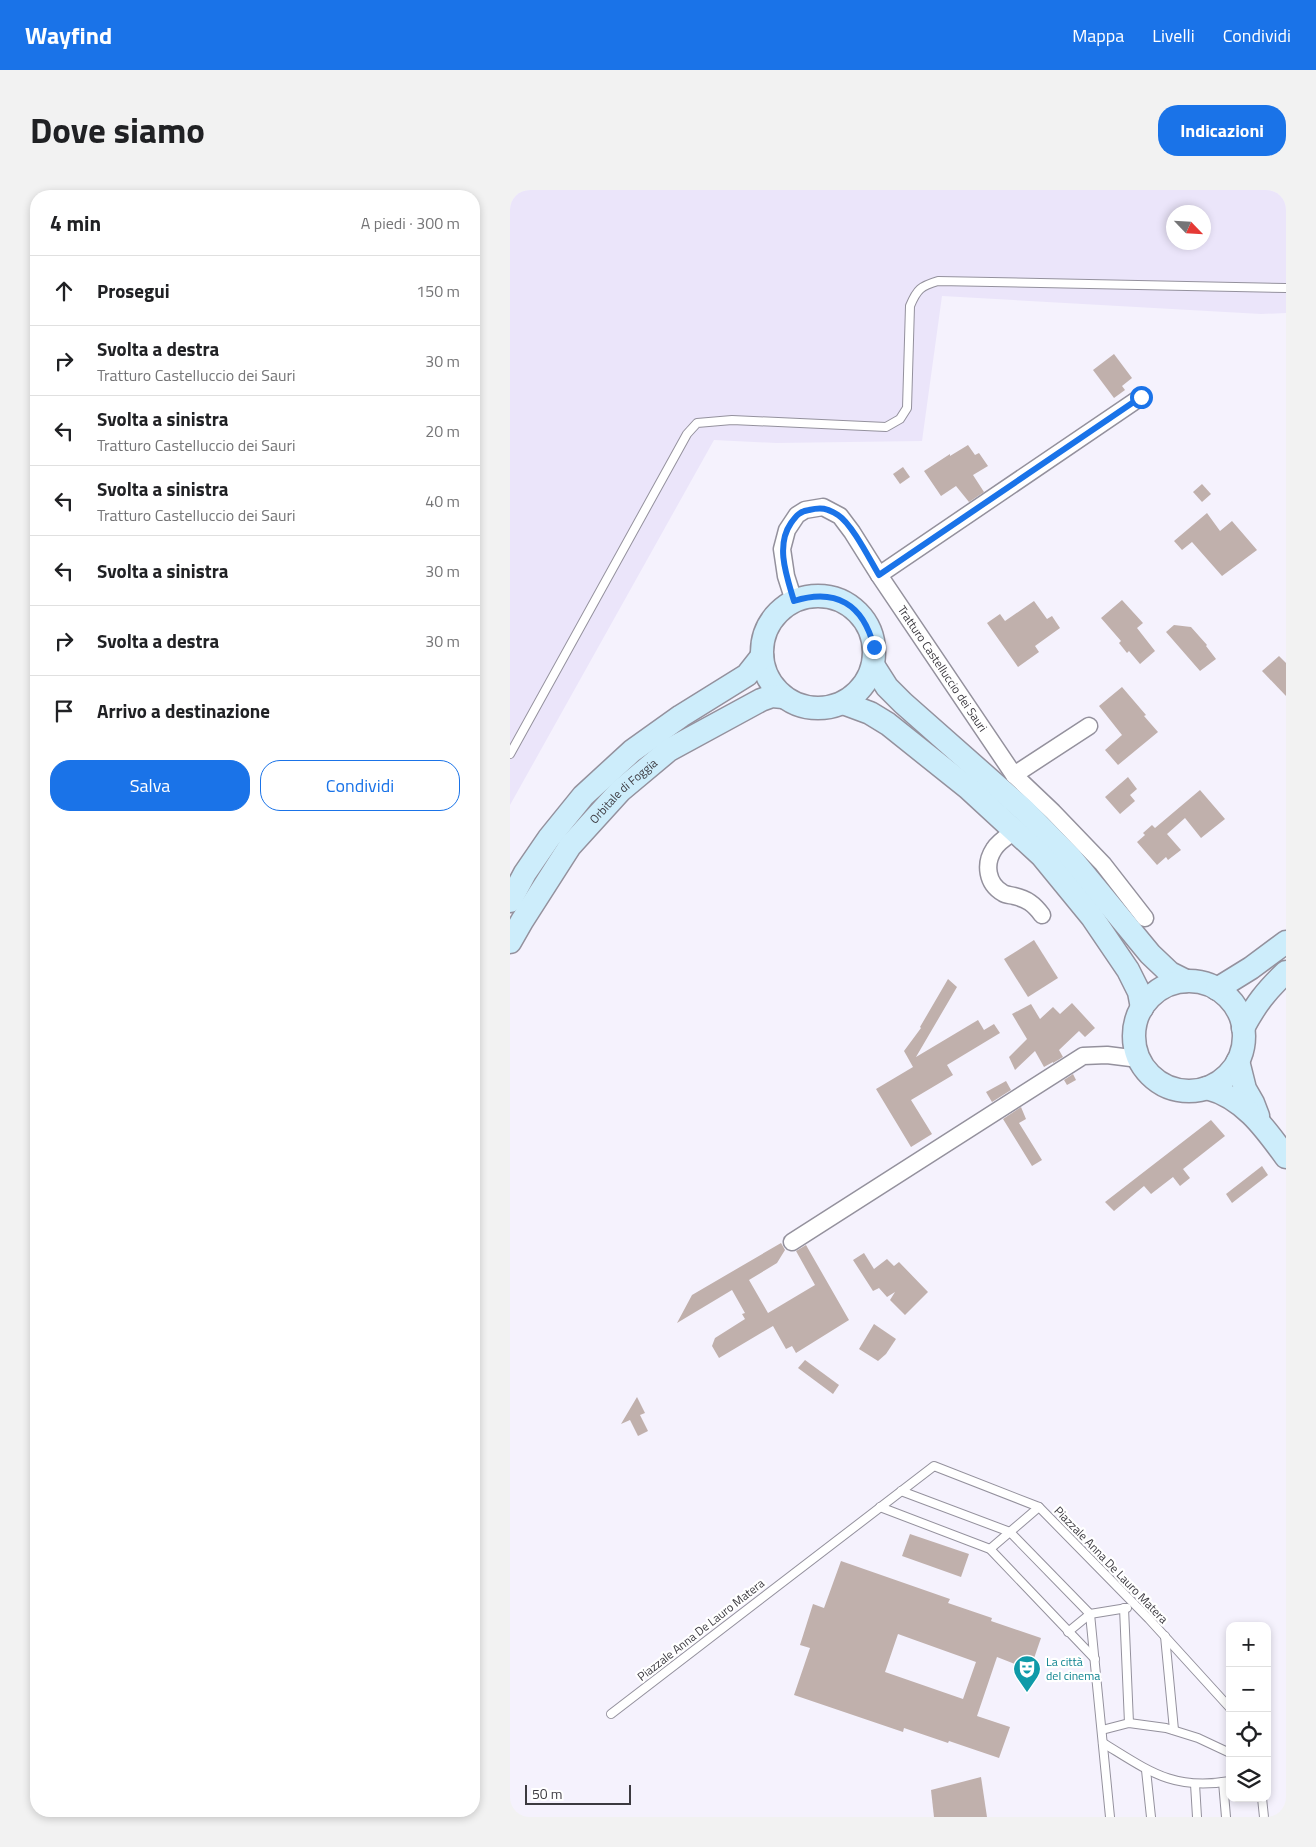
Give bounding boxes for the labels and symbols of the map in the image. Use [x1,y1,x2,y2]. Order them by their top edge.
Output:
north arrow [1166,205,1211,250]
route start [1130,386,1153,409]
street label: Tratturo Castelluccio dei Sauri [893,601,992,736]
route end [863,636,886,659]
street label: Orbitale di Foggia [585,754,661,828]
street label: Piazzale Anna De Lauro Matera [1050,1502,1173,1628]
street label: Piazzale Anna De Lauro Matera [633,1574,768,1685]
place label: La città del cinema [1046,1652,1100,1685]
theatre icon: La città del cinema [1012,1654,1042,1693]
scale bar [525,1782,631,1805]

